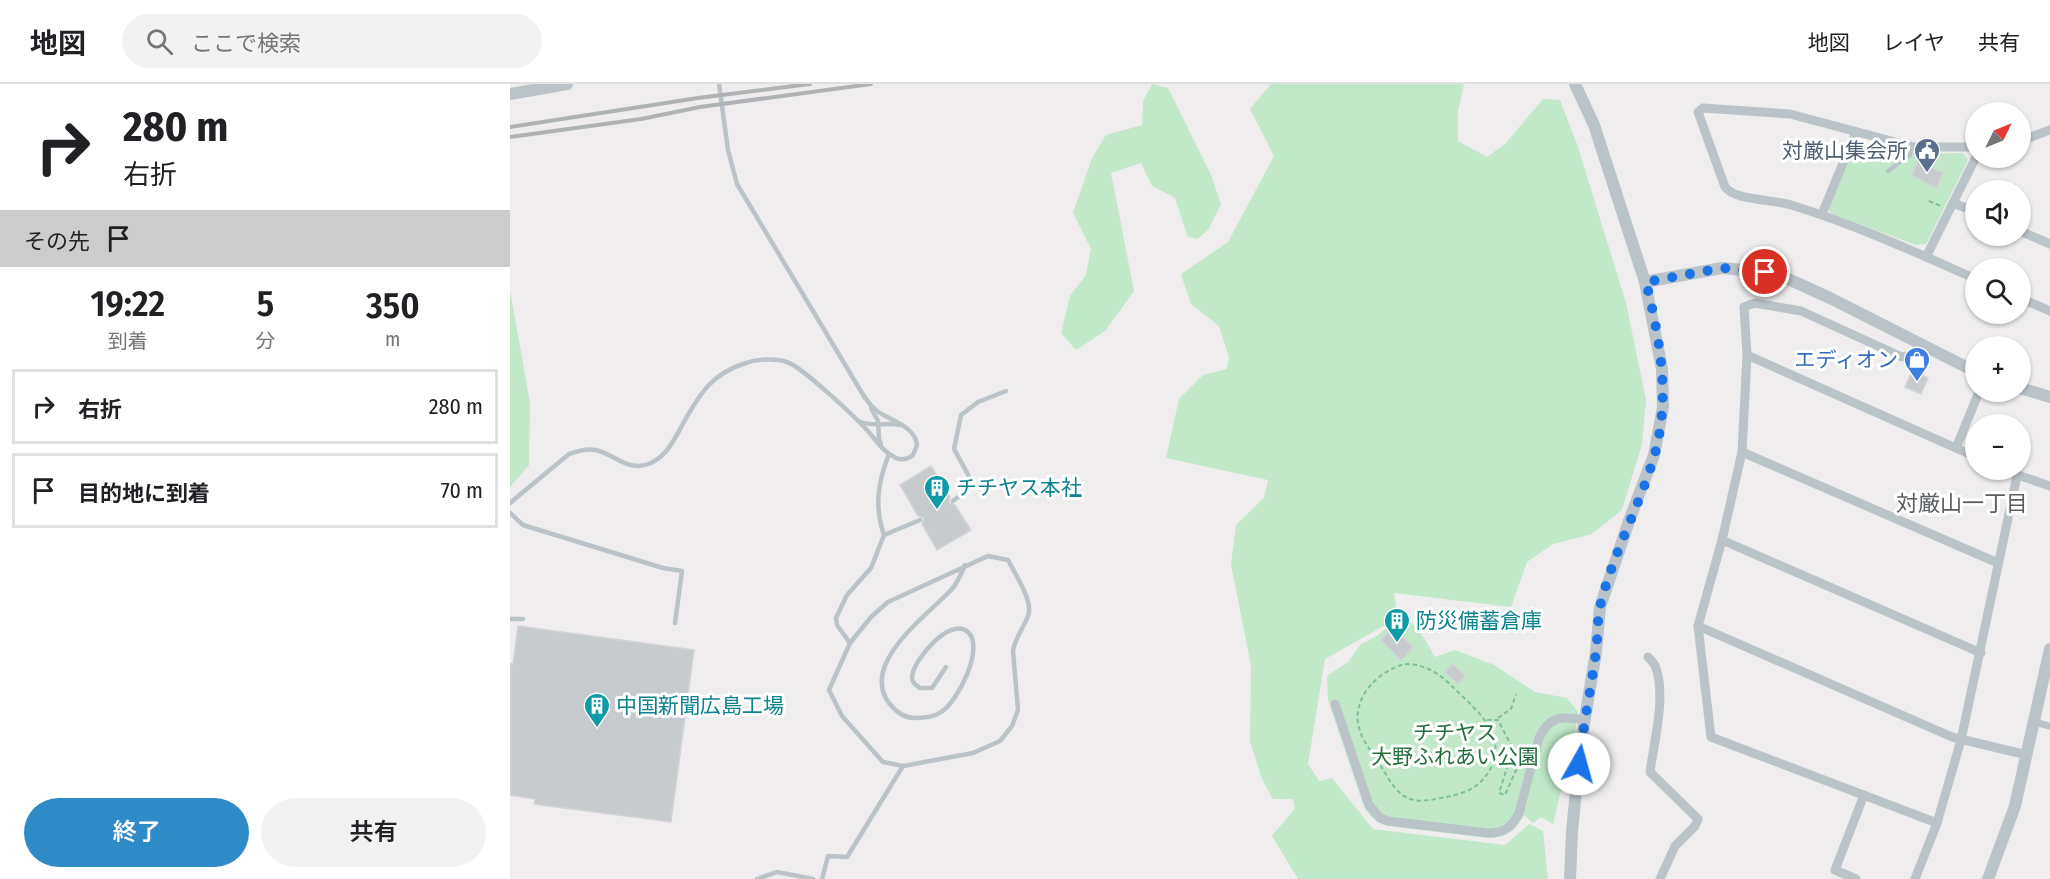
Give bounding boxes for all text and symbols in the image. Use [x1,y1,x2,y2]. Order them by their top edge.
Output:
search box [122,14,542,68]
icon: search [143,25,176,58]
text: 地図 [30,27,86,60]
text: ここで検索 [191,30,301,57]
text: 地図 [1808,30,1850,56]
text: レイヤ [1883,30,1945,56]
text: 共有 [1978,30,2020,56]
text: 280 m [123,102,228,152]
north arrow [1965,102,2031,168]
map controls [1965,102,2031,480]
icon: right [24,108,102,186]
public building icon: 対厳山集会所 [1912,136,1942,174]
place label: 対厳山集会所 [1782,138,1908,164]
text: 右折 [123,159,177,191]
button: sound [1965,180,2031,246]
icon: arrive [102,222,135,255]
text: その先 [24,228,90,255]
pin [1739,246,1790,297]
icon: arrive [1748,255,1781,288]
button: search [1965,258,2031,324]
text: 19:22 [90,282,165,326]
text: 5 [257,282,274,326]
text: 350 [366,284,420,328]
text: m [385,327,400,351]
text: 到着 [108,329,148,353]
text: 分 [255,329,275,353]
button: + [1965,336,2031,402]
shop icon: エディオン [1902,345,1932,383]
place label: エディオン [1794,347,1898,373]
icon: right [27,390,60,423]
text: 280 m [429,393,483,420]
text: 右折 [78,396,122,423]
button: − [1965,414,2031,480]
building icon: チチヤス本社 [922,473,952,511]
icon: arrive [27,474,60,507]
place label: チチヤス本社 [956,475,1082,501]
text: 70 m [441,477,483,504]
text: 目的地に到着 [78,480,210,507]
district label: 対厳山一丁目 [1896,490,2028,517]
building icon: 防災備蓄倉庫 [1382,606,1412,644]
place label: 防災備蓄倉庫 [1416,608,1542,634]
building icon: 中国新聞広島工場 [582,691,612,729]
place label: 中国新聞広島工場 [616,693,784,719]
park label: チチヤス 大野ふれあい公園 [1371,720,1539,770]
position arrow [1547,732,1611,796]
button: 終了 [24,798,249,867]
button: 共有 [261,798,486,867]

